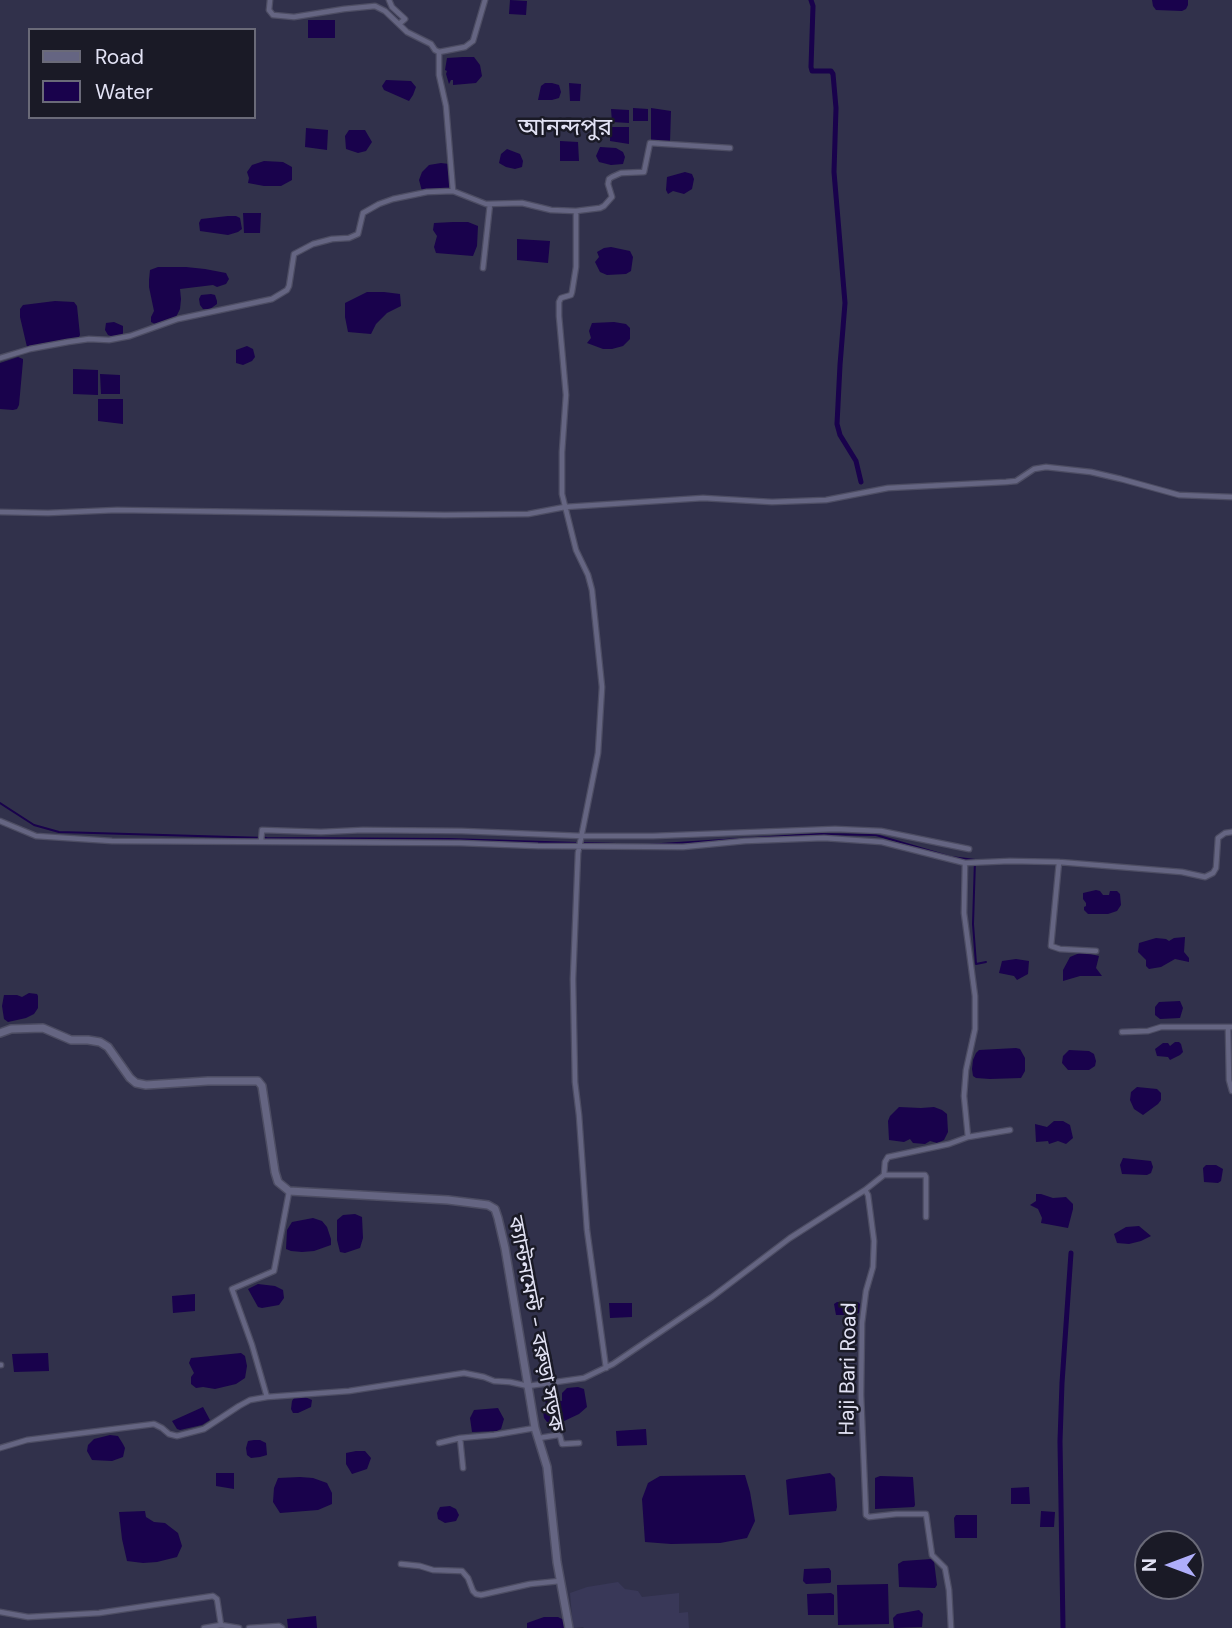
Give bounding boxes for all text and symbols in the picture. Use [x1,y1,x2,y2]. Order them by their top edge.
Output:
legend [28,28,256,119]
text: Road [95,43,144,71]
text: Water [95,78,153,106]
district label: আনন্দপুর [518,115,612,143]
street label: ক্যান্টনমেন্ট - বরুড়া সড়ক [502,1214,568,1434]
street label: Haji Bari Road [835,1302,863,1436]
north arrow [1134,1530,1204,1600]
text: N [1137,1558,1162,1572]

